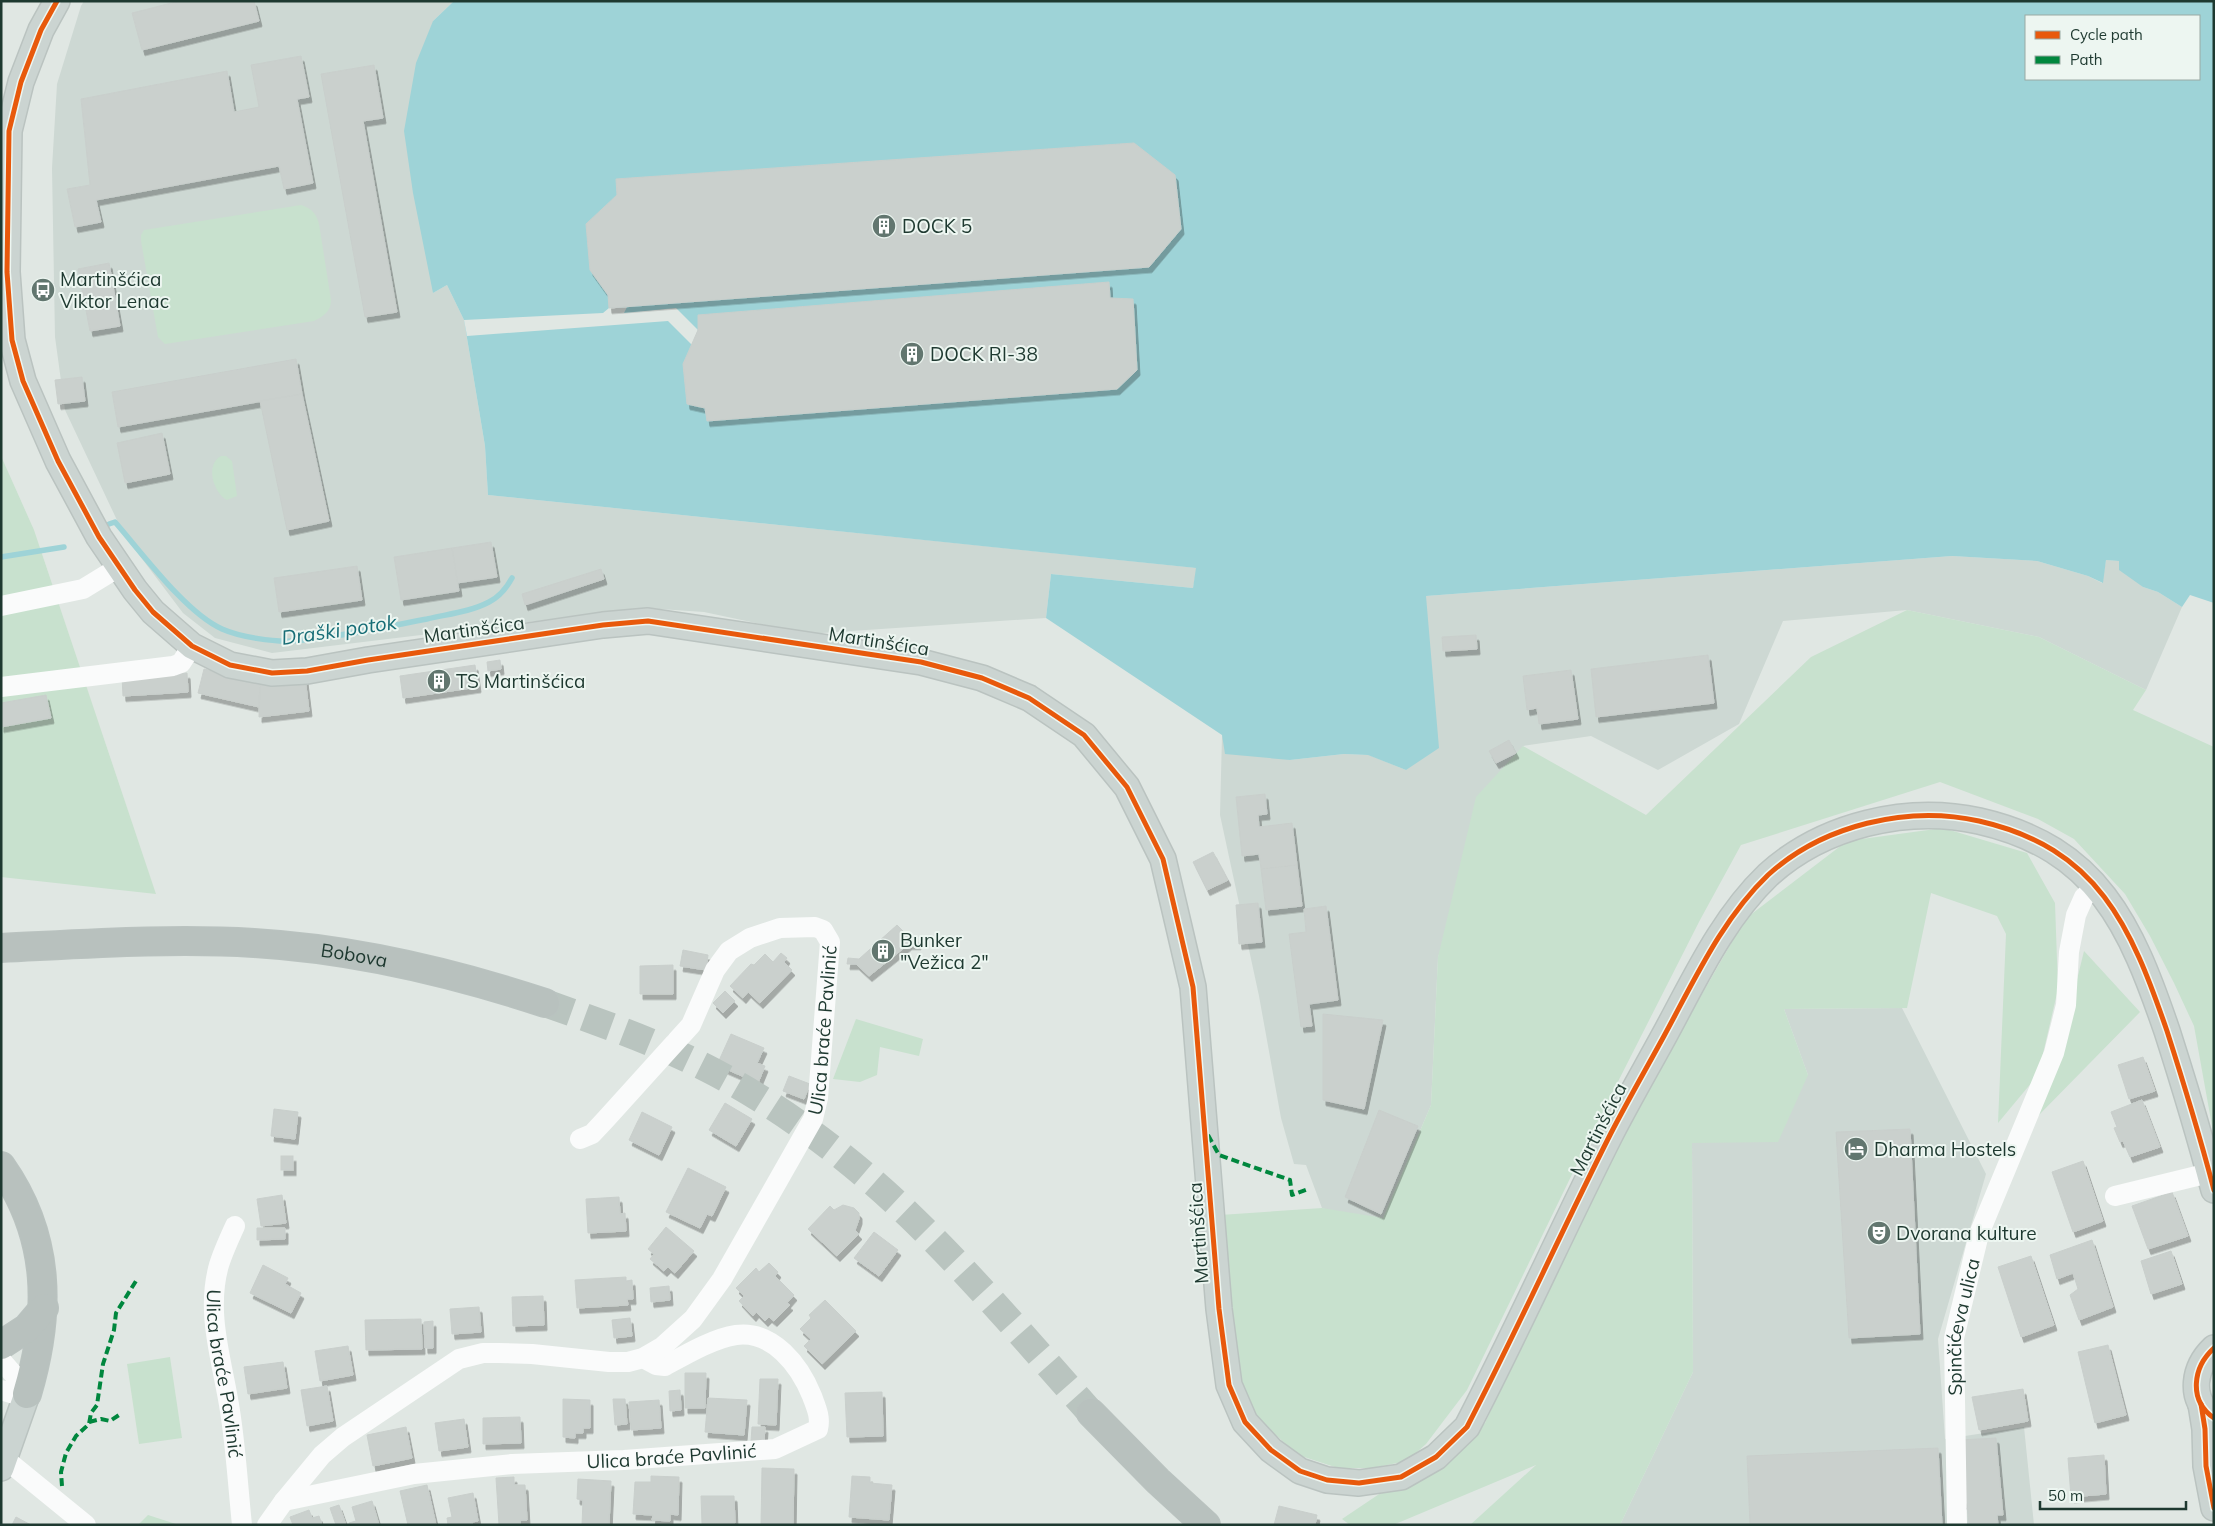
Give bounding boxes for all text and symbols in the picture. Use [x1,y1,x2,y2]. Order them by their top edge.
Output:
legend [2025,15,2200,80]
text: Cycle path [2070,25,2143,44]
text: Path [2070,50,2102,69]
building icon: DOCK 5 [871,213,897,239]
place label: DOCK 5 [902,214,972,238]
place label: Martinšćica Viktor Lenac [60,267,169,313]
bus stop icon: Martinšćica Viktor Lenac [30,277,56,303]
building icon: DOCK RI-38 [899,341,925,367]
place label: DOCK RI-38 [930,342,1038,366]
water label: Draški potok [280,609,399,650]
street label: Martinšćica [422,610,526,648]
street label: Martinšćica [827,621,931,661]
building icon: TS Martinšćica [426,668,452,694]
place label: TS Martinšćica [456,669,585,693]
place label: Bunker "Vežica 2" [900,928,989,974]
street label: Bobova [319,938,389,972]
building icon: Bunker "Vežica 2" [870,938,896,964]
street label: Ulica braće Pavlinić [802,944,842,1117]
street label: Martinšćica [1564,1078,1632,1180]
hotel icon: Dharma Hostels [1843,1136,1869,1162]
place label: Dharma Hostels [1874,1137,2016,1161]
street label: Martinšćica [1182,1182,1214,1284]
theatre icon: Dvorana kulture [1866,1220,1892,1246]
place label: Dvorana kulture [1896,1221,2037,1245]
street label: Spinčićeva ulica [1942,1256,1985,1396]
street label: Ulica braće Pavlinić [202,1289,248,1459]
street label: Ulica braće Pavlinić [586,1438,757,1473]
scale bar [2040,1478,2186,1510]
text: 50 m [2048,1486,2083,1505]

